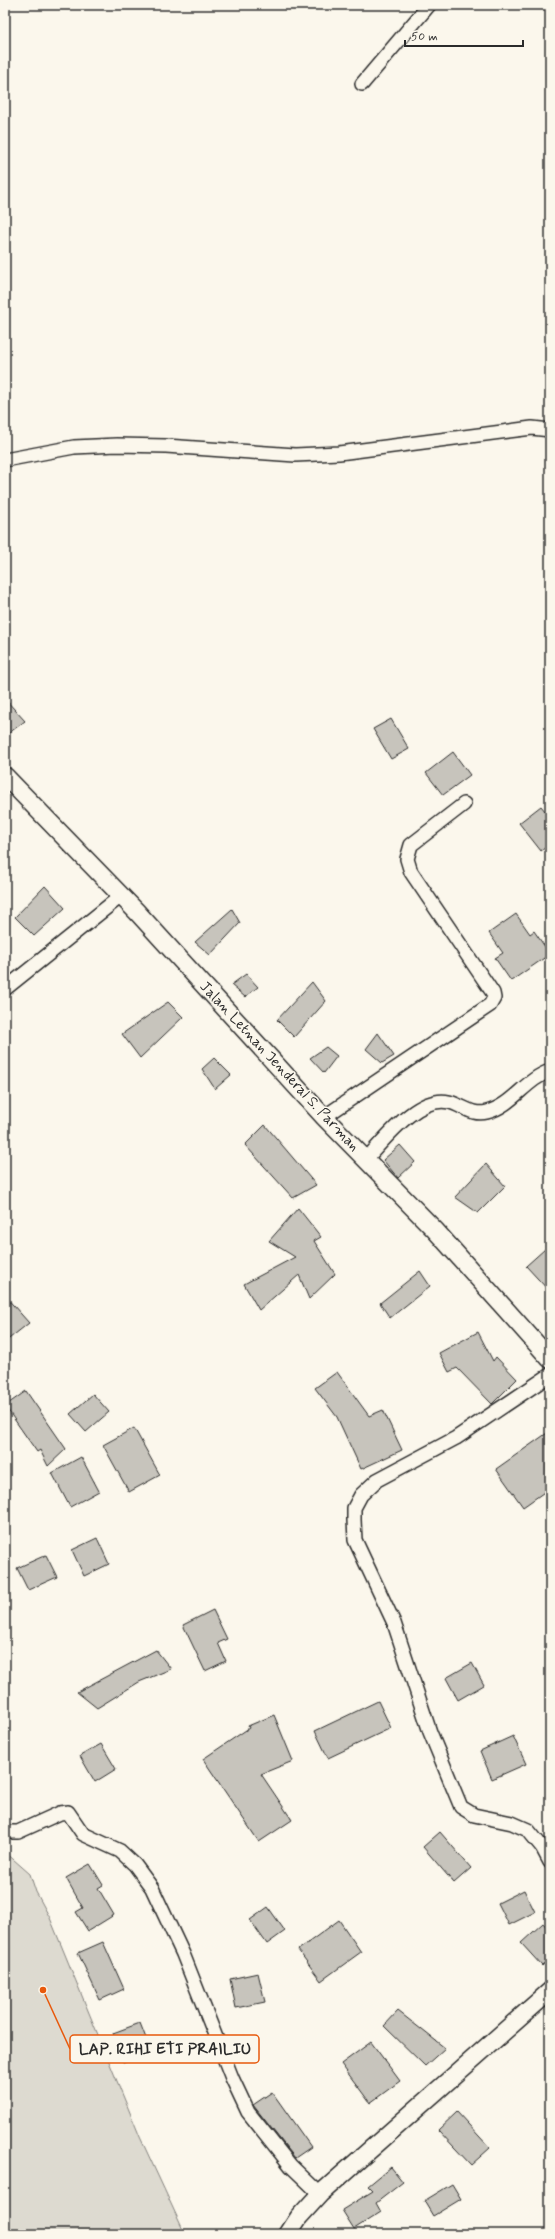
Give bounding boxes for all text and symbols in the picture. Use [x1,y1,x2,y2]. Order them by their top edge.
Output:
scale bar [405,22,523,48]
text: 50 m [411,29,438,45]
street label: Jalan Letnan Jenderal S. Parman [195,977,364,1156]
callout: LAP. RIHI ETI PRAILIU [70,2035,259,2063]
text: LAP. RIHI ETI PRAILIU [79,2039,251,2060]

